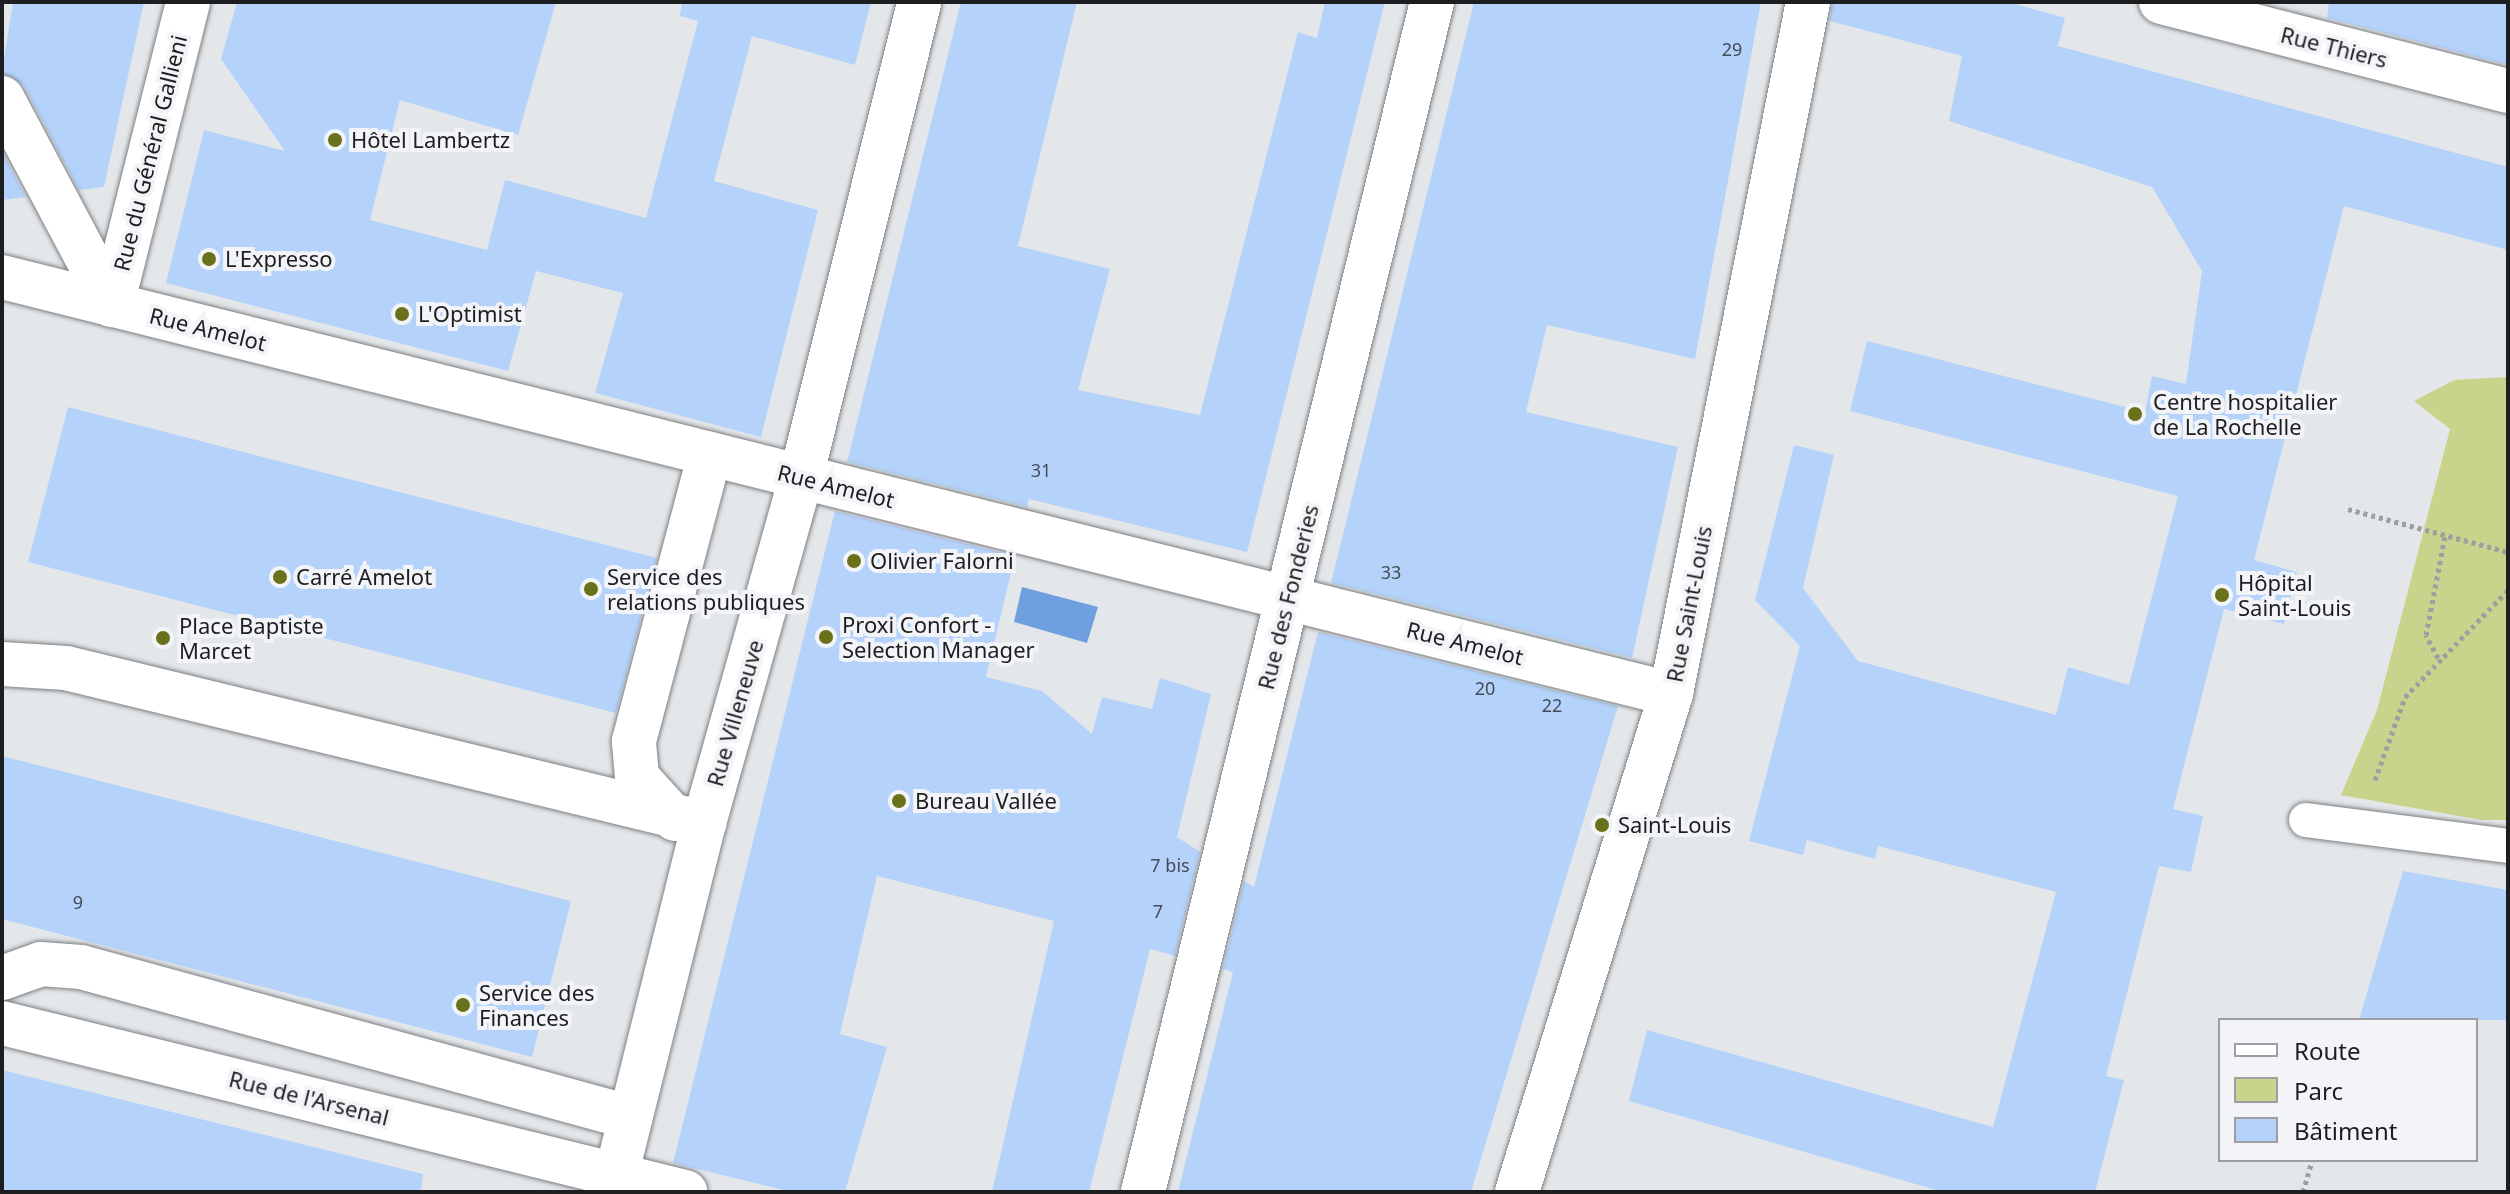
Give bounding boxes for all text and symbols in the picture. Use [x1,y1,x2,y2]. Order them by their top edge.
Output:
street label: Rue Thiers [2278,21,2390,73]
street label: Rue du Général Gallieni [108,32,192,274]
house number: 29 [1722,38,1742,60]
place label: Hôtel Lambertz [351,127,510,153]
marker: Hôtel Lambertz [326,131,344,149]
place label: L'Expresso [225,246,333,272]
marker: L'Expresso [200,250,218,268]
place label: L'Optimist [418,301,522,327]
street label: Rue Amelot [147,302,269,356]
marker: L'Optimist [393,305,411,323]
place label: Centre hospitalier de La Rochelle [2153,388,2337,440]
marker: Centre hospitalier de La Rochelle [2124,403,2146,425]
street label: Rue Amelot [775,459,897,513]
house number: 31 [1031,459,1051,481]
street label: Rue des Fonderies [1252,502,1324,692]
street label: Rue Saint-Louis [1661,524,1717,684]
place label: Olivier Falorni [870,548,1014,574]
marker: Olivier Falorni [845,552,863,570]
house number: 33 [1381,561,1401,583]
place label: Service des relations publiques [607,563,805,614]
place label: Carré Amelot [296,564,432,590]
marker: Carré Amelot [271,568,289,586]
place label: Hôpital Saint-Louis [2238,569,2351,620]
marker: Service des relations publiques [582,580,600,598]
marker: Hôpital Saint-Louis [2213,586,2231,604]
place label: Proxi Confort - Selection Manager [842,611,1035,662]
place label: Place Baptiste Marcet [179,612,324,664]
street label: Rue Amelot [1404,616,1526,670]
marker: Proxi Confort - Selection Manager [817,628,835,646]
marker: Place Baptiste Marcet [154,629,172,647]
street label: Rue Villeneuve [701,637,769,789]
house number: 20 [1475,677,1495,699]
house number: 22 [1542,694,1562,716]
place label: Bureau Vallée [915,788,1057,814]
marker: Bureau Vallée [890,792,908,810]
place label: Saint-Louis [1618,812,1731,838]
marker: Saint-Louis [1593,816,1611,834]
house number: 7 bis [1150,854,1190,876]
house number: 9 [73,891,83,913]
house number: 7 [1153,900,1163,922]
place label: Service des Finances [479,979,595,1030]
marker: Service des Finances [454,996,472,1014]
legend [2218,1018,2478,1162]
text: Route [2294,1034,2360,1067]
street label: Rue de l'Arsenal [226,1065,392,1131]
text: Parc [2294,1074,2343,1107]
text: Bâtiment [2294,1114,2397,1147]

